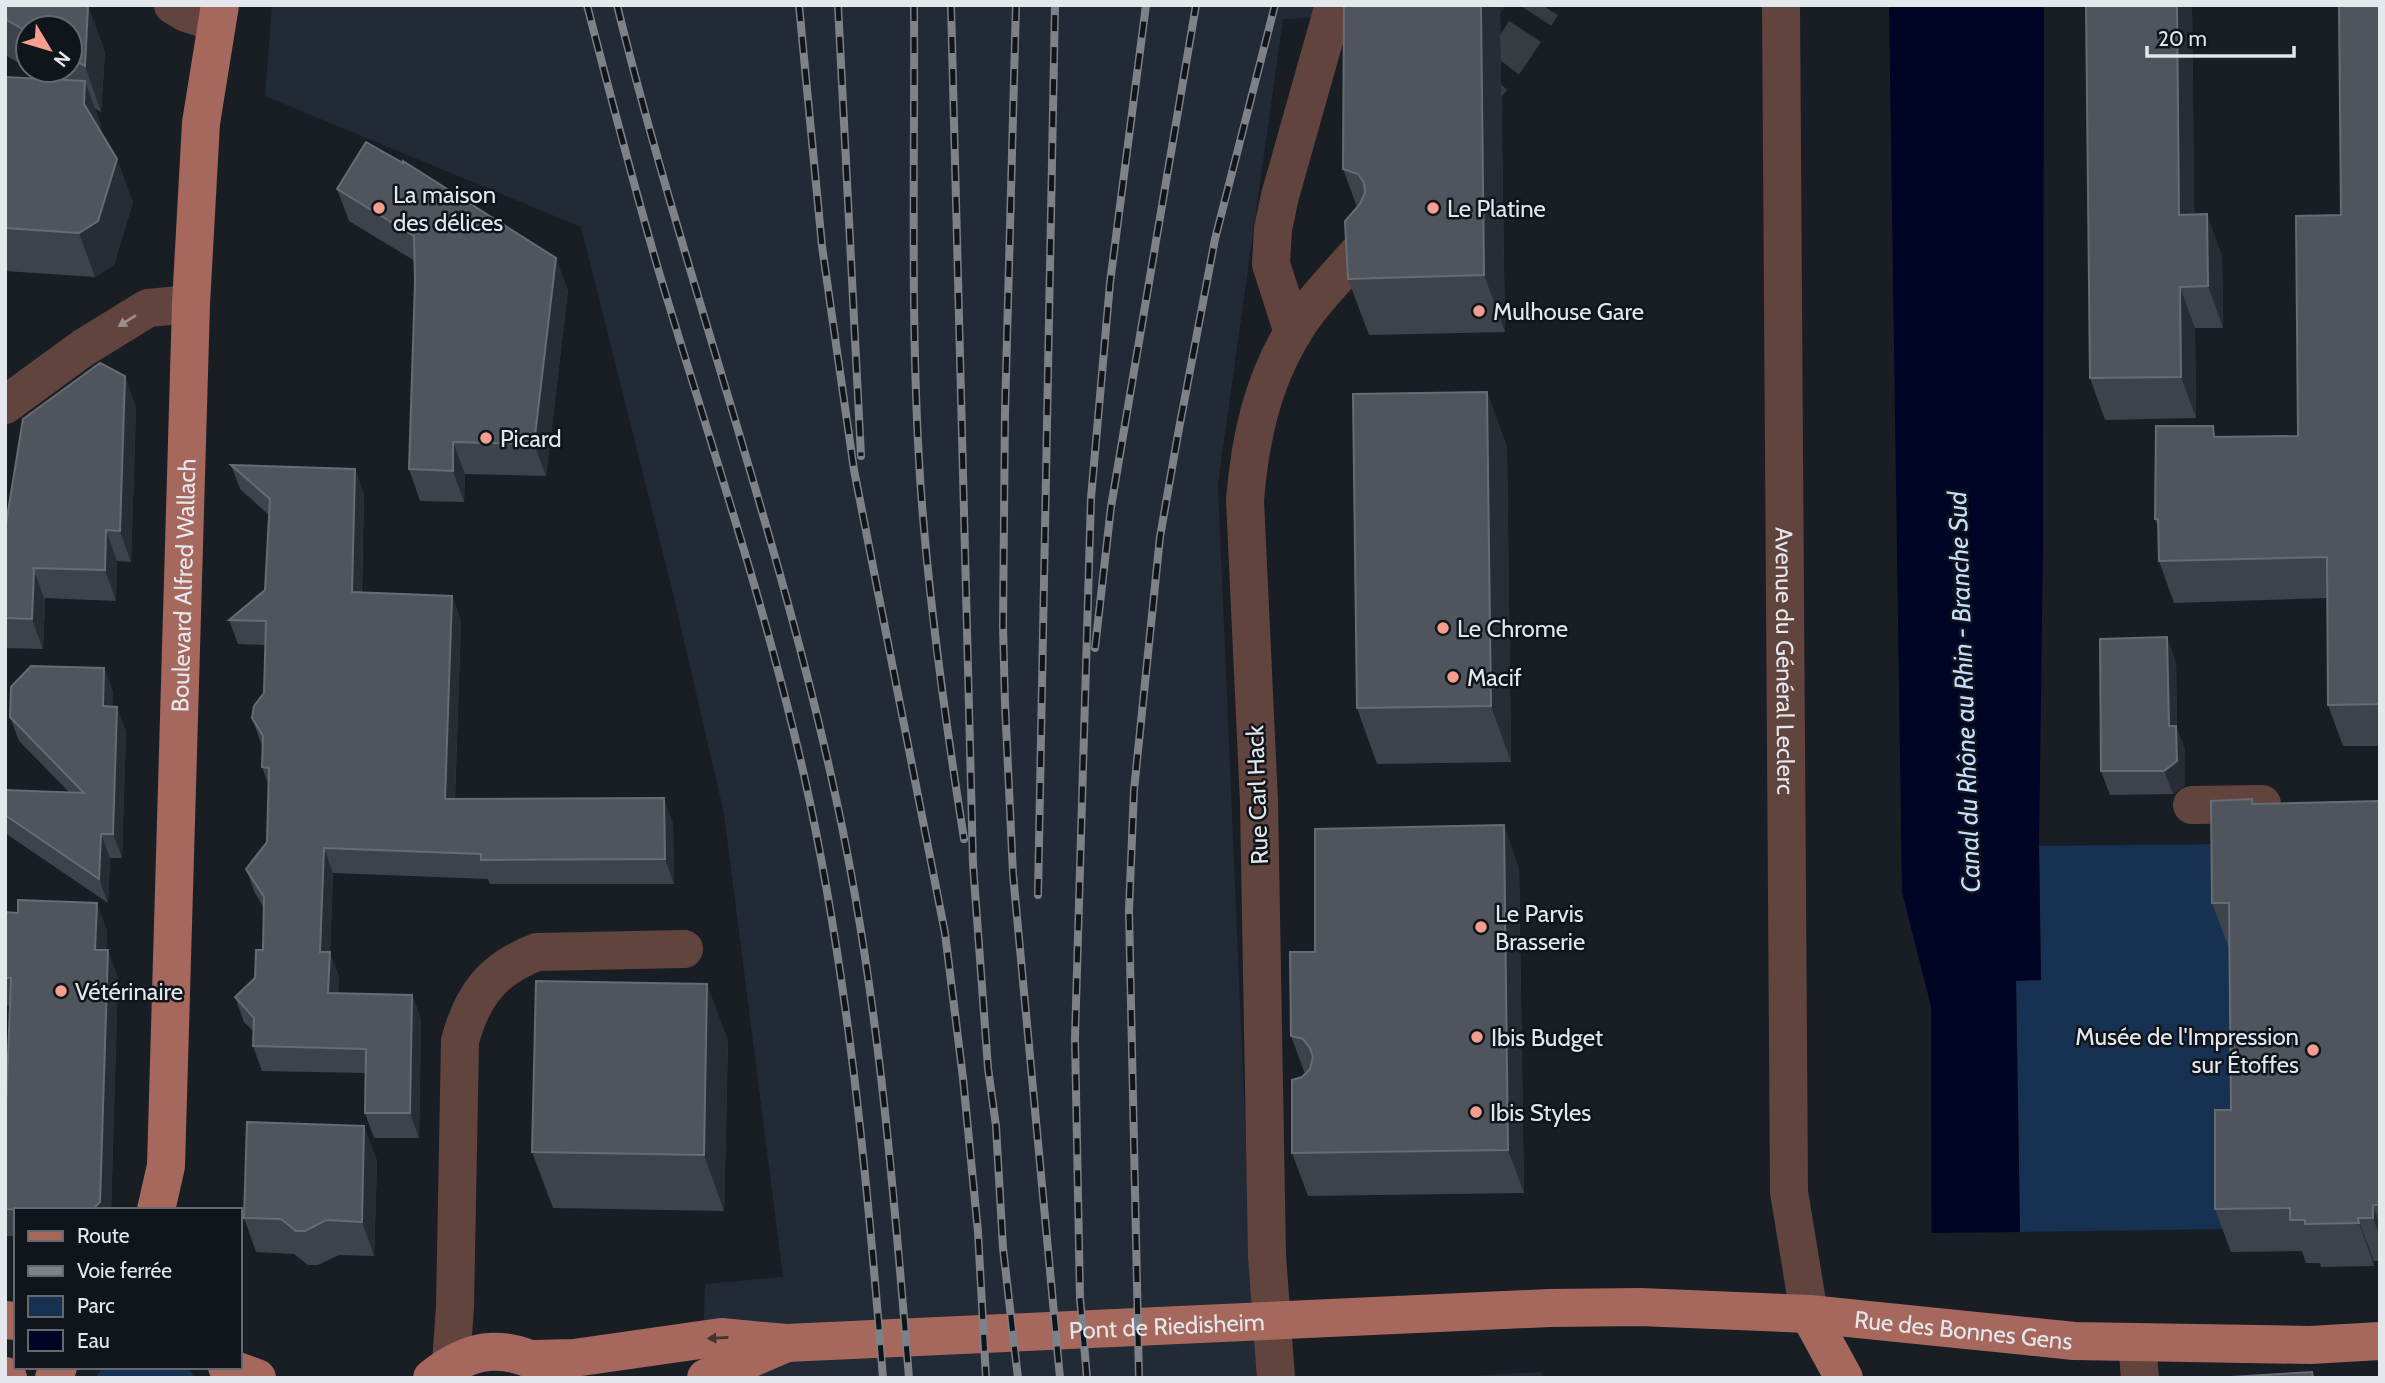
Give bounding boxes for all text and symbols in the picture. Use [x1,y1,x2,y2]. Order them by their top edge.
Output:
north arrow [14,14,84,84]
scale bar [2147,14,2294,58]
text: 20 m [2158,26,2207,51]
text: N [49,47,75,72]
place label: La maison des délices [393,180,503,237]
place label: Le Platine [1447,194,1546,223]
marker: La maison des délices [371,200,387,216]
marker: Le Platine [1425,200,1441,216]
place label: Mulhouse Gare [1493,297,1644,326]
marker: Mulhouse Gare [1471,303,1487,319]
one-way arrow [117,314,137,327]
place label: Picard [500,424,562,453]
marker: Picard [478,430,494,446]
street label: Boulevard Alfred Wallach [165,458,201,713]
water label: Canal du Rhône au Rhin - Branche Sud [1941,489,1987,893]
street label: Avenue du Général Leclerc [1770,527,1801,795]
place label: Le Chrome [1457,614,1568,643]
marker: Le Chrome [1435,620,1451,636]
place label: Macif [1467,663,1522,692]
marker: Macif [1445,669,1461,685]
street label: Rue Carl Hack [1240,725,1274,865]
place label: Le Parvis Brasserie [1495,899,1585,956]
marker: Le Parvis Brasserie [1473,919,1489,935]
place label: Vétérinaire [75,977,183,1006]
marker: Vétérinaire [53,983,69,999]
place label: Musée de l'Impression sur Étoffes [2075,1022,2299,1079]
place label: Ibis Budget [1491,1023,1603,1052]
marker: Ibis Budget [1469,1029,1485,1045]
marker: Musée de l'Impression sur Étoffes [2305,1042,2321,1058]
place label: Ibis Styles [1490,1098,1591,1127]
marker: Ibis Styles [1468,1104,1484,1120]
legend [14,1208,242,1369]
text: Route [77,1223,130,1248]
text: Voie ferrée [77,1258,172,1283]
text: Parc [77,1293,115,1318]
street label: Rue des Bonnes Gens [1853,1304,2074,1355]
street label: Pont de Riedisheim [1068,1307,1265,1345]
text: Eau [77,1328,110,1353]
one-way arrow [707,1333,729,1344]

